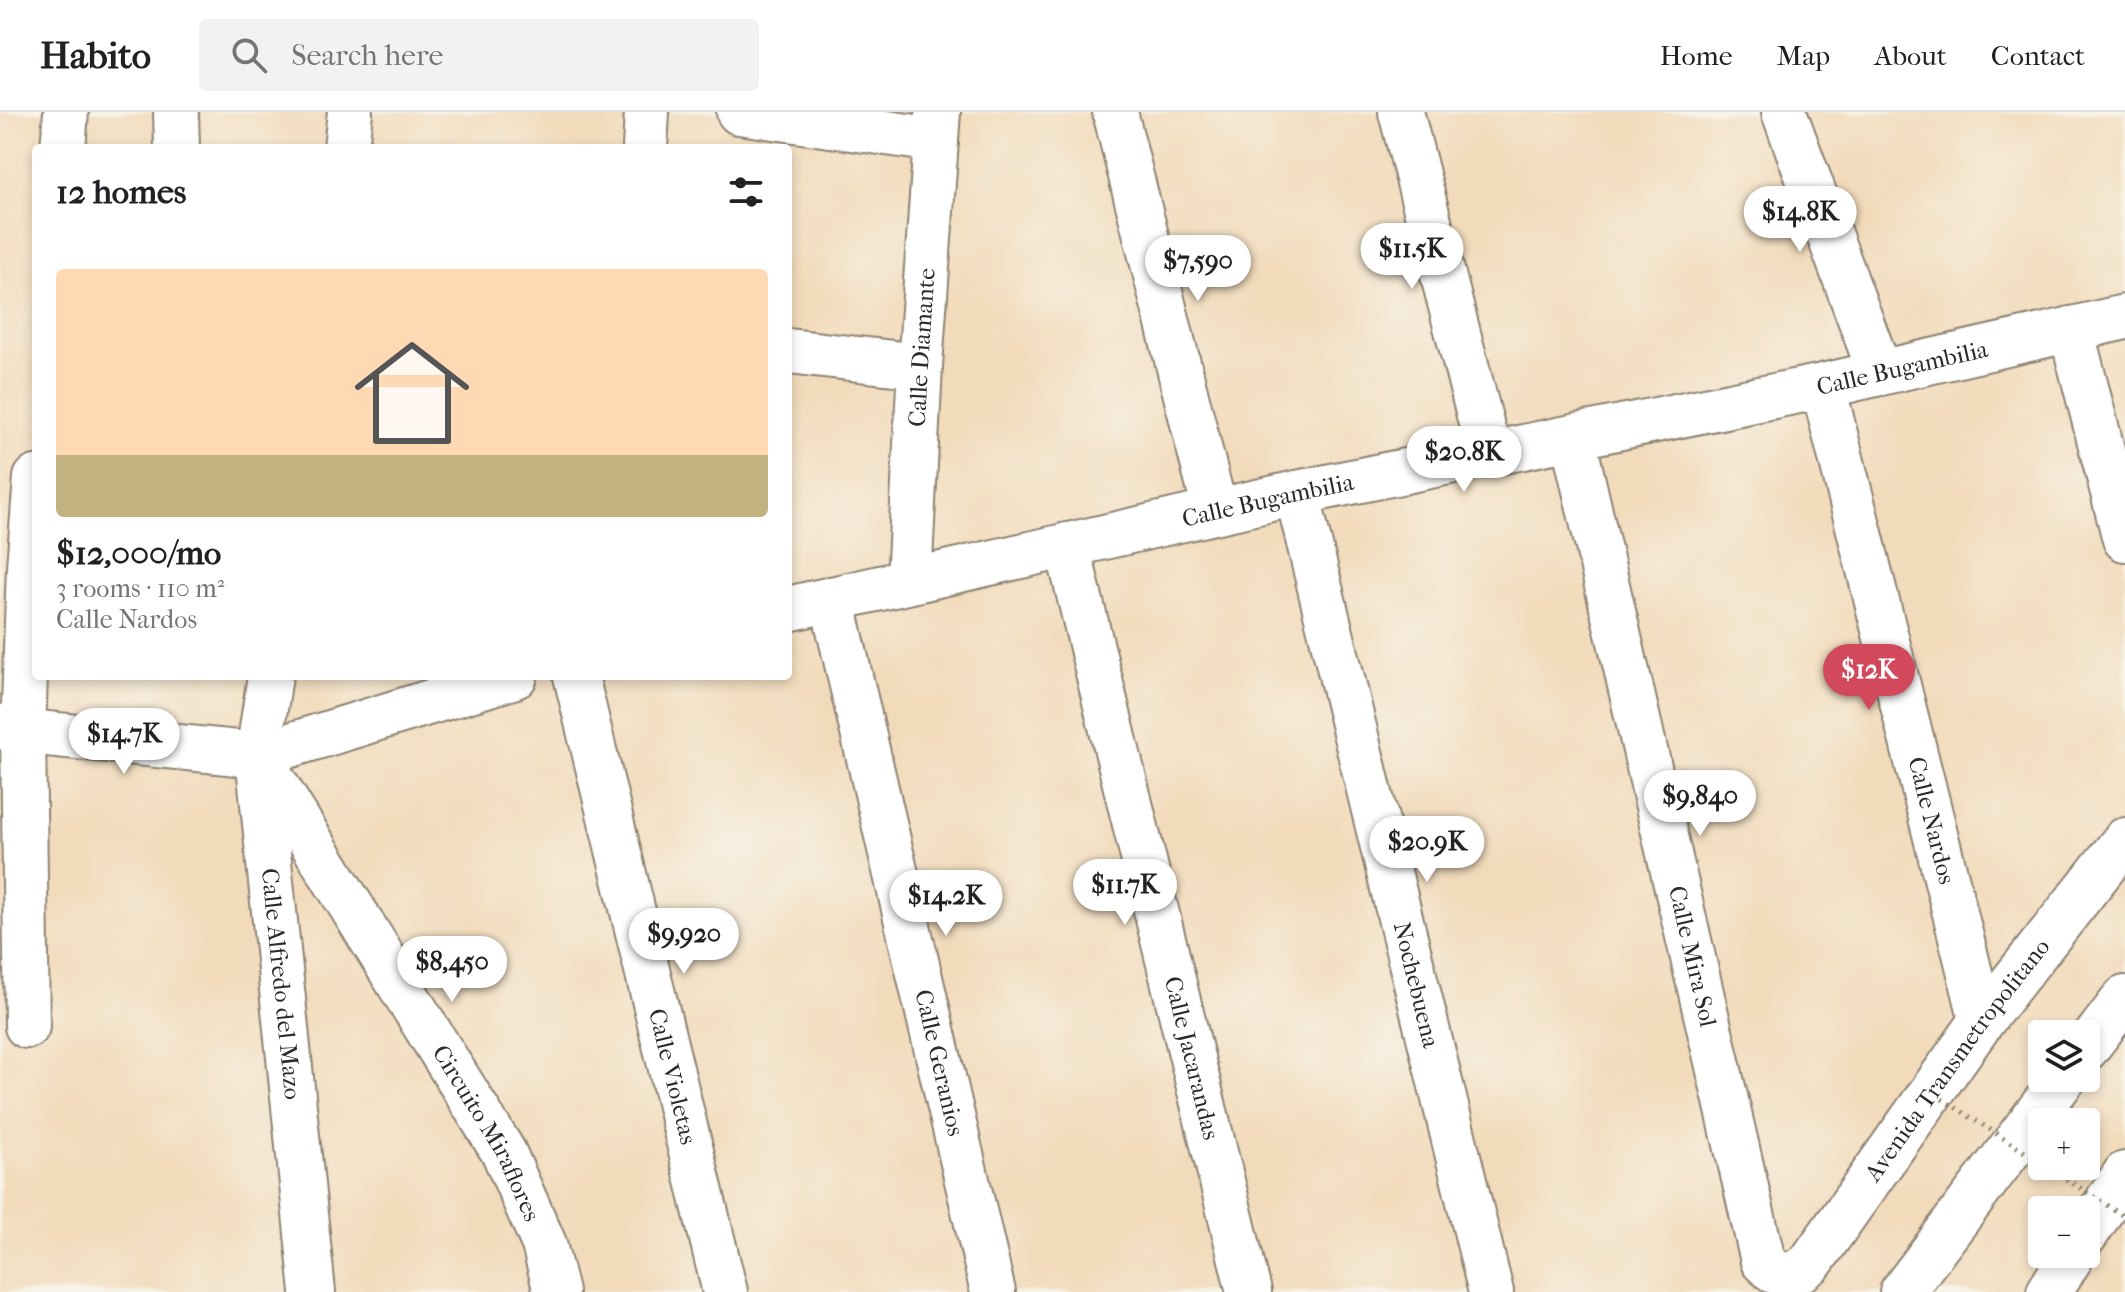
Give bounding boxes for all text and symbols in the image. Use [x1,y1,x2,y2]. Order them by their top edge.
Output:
search box [199,19,759,91]
text: Habito [40,33,151,78]
icon: search [227,33,271,77]
text: Search here [291,38,443,73]
text: Home [1660,39,1733,72]
text: Map [1777,39,1830,72]
text: About [1874,39,1947,72]
text: Contact [1991,39,2085,72]
icon: filters [724,170,768,214]
text: 12 homes [56,172,186,212]
pin: $14.8K [1735,186,1865,254]
text: $14.8K [1762,196,1838,227]
pin: $11.5K [1347,223,1477,291]
text: $11.5K [1379,233,1445,264]
pin: $7,590 [1133,235,1263,303]
text: $7,590 [1163,245,1233,276]
street label: Calle Diamante [903,267,941,428]
icon: home [340,321,484,465]
street label: Calle Bugambilia [1814,335,1991,401]
pin: $20.8K [1399,426,1529,494]
text: $20.8K [1425,436,1504,467]
street label: Calle Bugambilia [1179,468,1357,533]
text: $12,000/mo [56,533,221,573]
text: 3 rooms · 110 m² [56,573,224,604]
text: Calle Nardos [56,604,197,635]
pin: $12K [1822,644,1916,712]
text: $12K [1841,654,1897,685]
pin: $14.7K [59,708,189,776]
text: $14.7K [87,718,161,749]
street label: Calle Nardos [1902,754,1961,887]
pin: $9,840 [1635,770,1765,838]
text: $9,840 [1662,780,1738,811]
pin: $20.9K [1362,816,1492,884]
text: $20.9K [1387,826,1467,857]
pin: $11.7K [1060,859,1190,927]
street label: Calle Alfredo del Mazo [256,867,307,1101]
text: $11.7K [1091,869,1159,900]
pin: $14.2K [881,870,1011,938]
text: $14.2K [908,880,984,911]
street label: Calle Mira Sol [1663,883,1723,1030]
pin: $9,920 [619,908,749,976]
text: $9,920 [647,918,721,949]
street label: Nochebuena [1388,919,1445,1051]
street label: Avenida Transmetropolitano [1858,933,2056,1187]
pin: $8,450 [387,936,517,1004]
text: $8,450 [415,946,489,977]
street label: Calle Jacarandas [1159,974,1225,1143]
street label: Calle Geranios [909,987,970,1139]
street label: Calle Violetas [643,1006,703,1147]
map controls [2028,1020,2100,1268]
button: layers [2028,1020,2100,1092]
street label: Circuito Miraflores [427,1040,546,1226]
button: + [2028,1108,2100,1180]
button: − [2028,1196,2100,1268]

